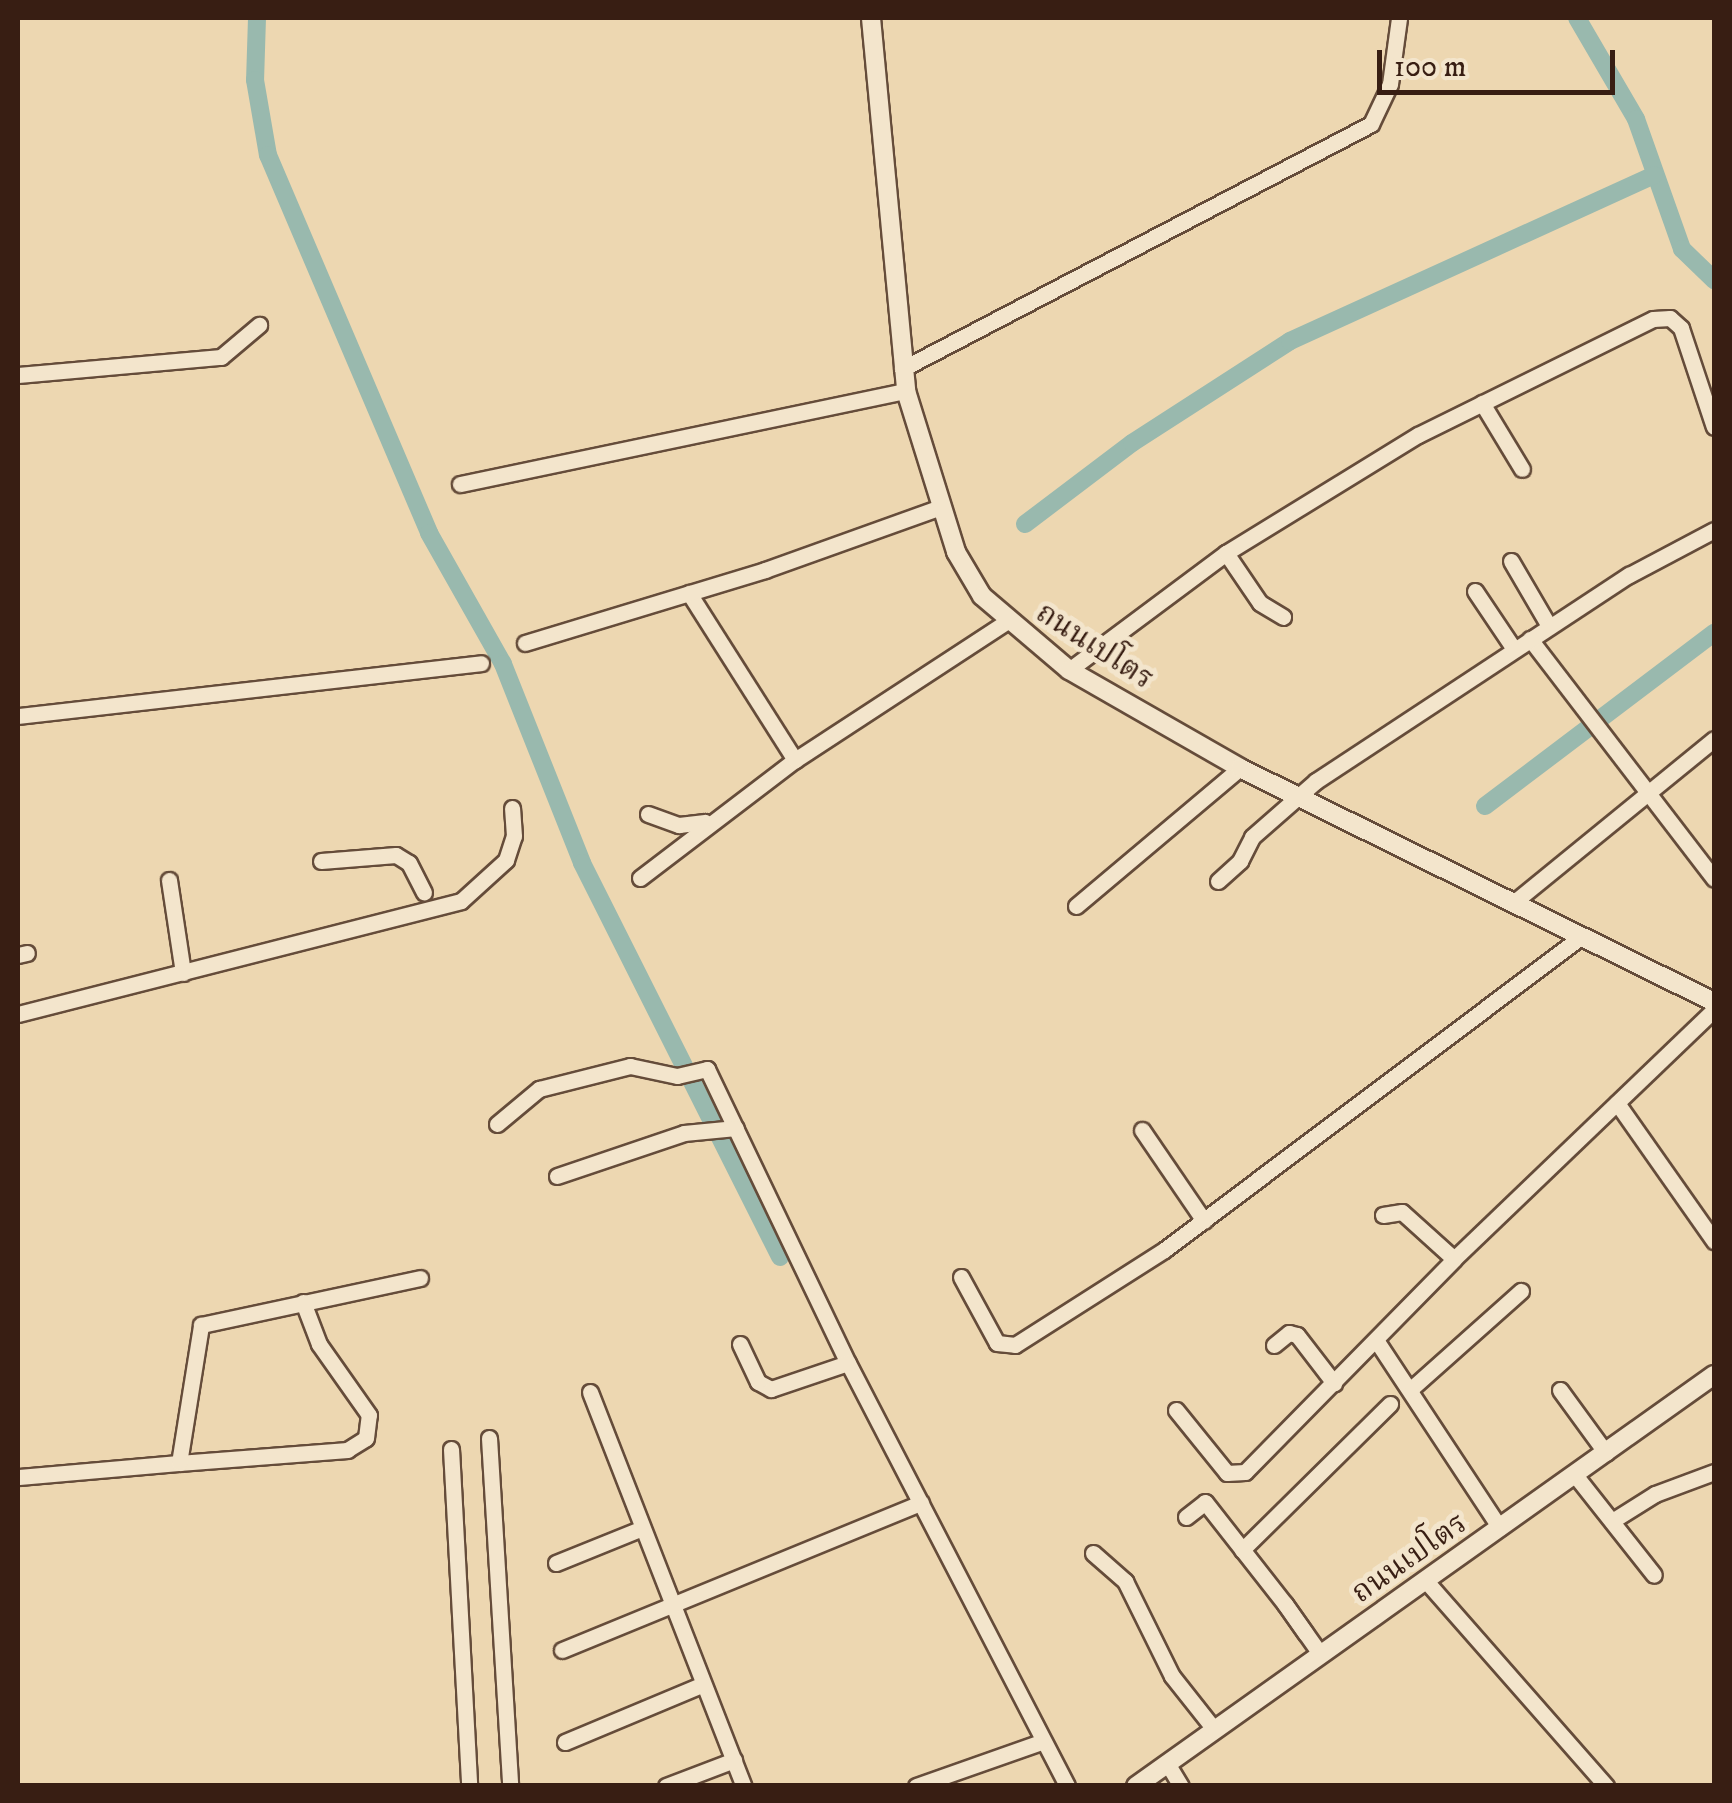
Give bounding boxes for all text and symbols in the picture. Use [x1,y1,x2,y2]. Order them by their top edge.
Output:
scale bar [1382,30,1620,92]
text: 100 m [1394,49,1466,86]
street label: ถนนเปโตร [1029,596,1159,698]
street label: ถนนเปโตร [1345,1506,1475,1612]

